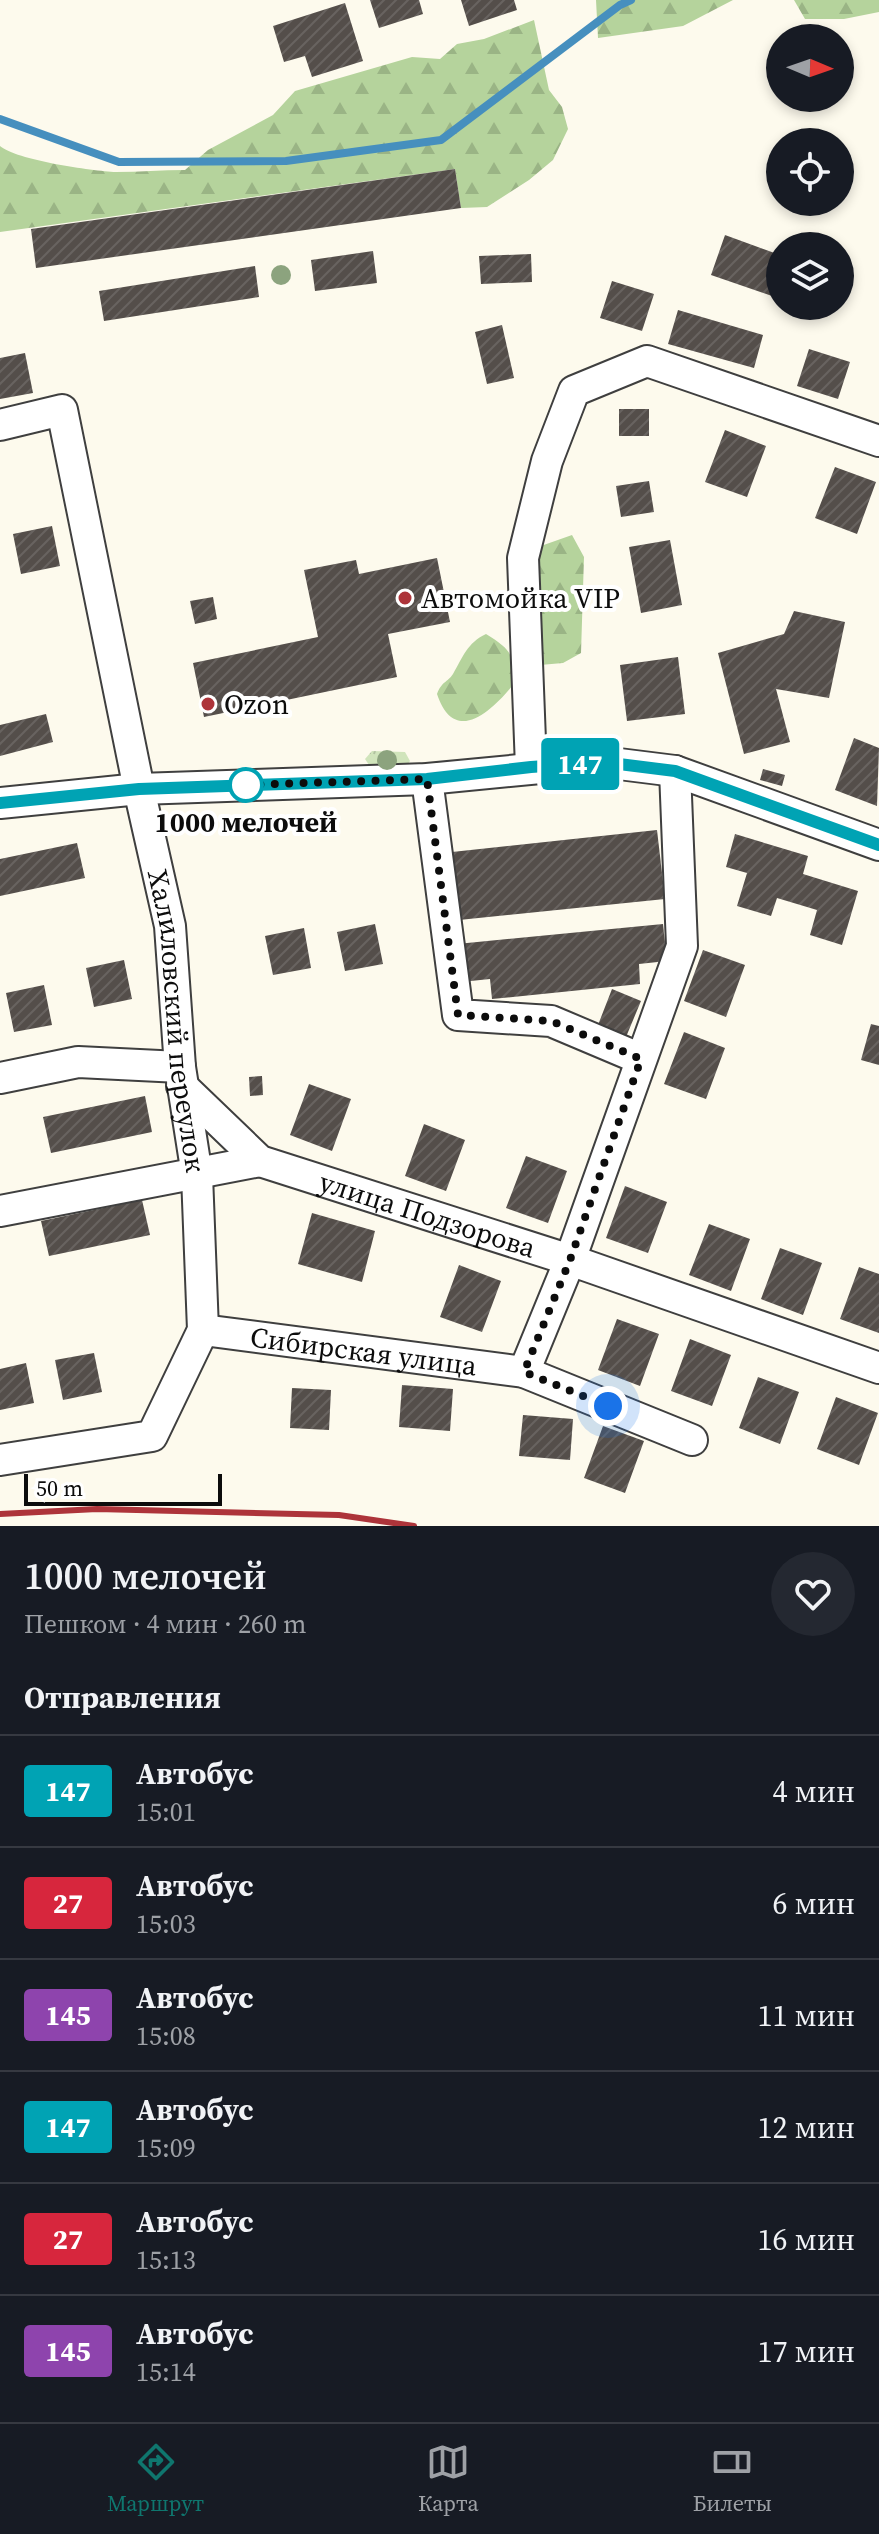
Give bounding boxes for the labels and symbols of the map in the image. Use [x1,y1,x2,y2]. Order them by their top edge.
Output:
north arrow [766,24,854,112]
place label: Автомойка VIP [421,579,620,617]
marker: Автомойка VIP [396,589,414,607]
place label: Ozon [224,685,289,723]
marker: Ozon [199,695,217,713]
line badge: 147 [534,738,626,790]
marker: 1000 мелочей [229,768,263,802]
place label: 1000 мелочей [155,803,337,841]
street label: Халиловский переулок [139,866,215,1175]
street label: улица Подзорова [315,1162,541,1267]
street label: Сибирская улица [248,1317,480,1385]
your location [588,1386,628,1426]
scale bar [24,1470,222,1506]

